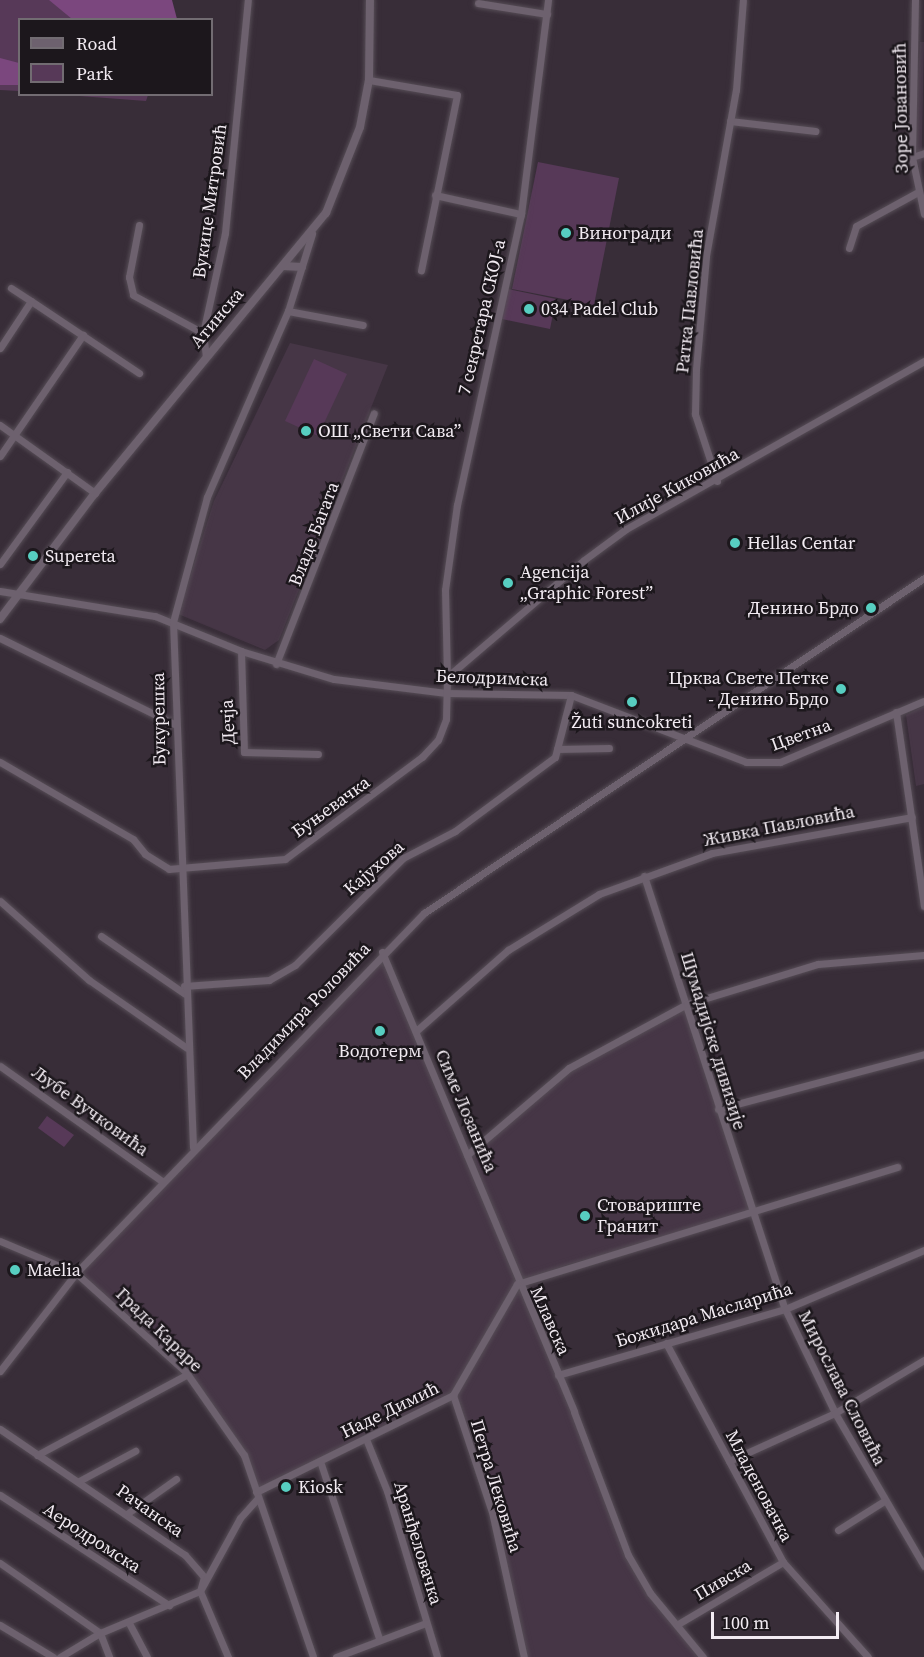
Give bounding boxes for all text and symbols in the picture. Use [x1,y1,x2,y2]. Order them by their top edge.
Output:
legend [18,18,213,96]
text: Road [76,31,117,56]
street label: Зоре Јовановић [889,42,913,174]
text: Park [76,61,113,86]
street label: Вукице Митровић [188,122,232,280]
place label: Виногради [578,222,672,244]
marker: Виногради [559,226,573,240]
street label: Ратка Павловића [672,228,708,374]
street label: 7 секретара СКОЈ-а [454,237,510,397]
street label: Атинска [186,284,248,352]
place label: 034 Padel Club [541,298,658,320]
marker: 034 Padel Club [522,302,536,316]
place label: ОШ „Свети Сава” [318,420,461,442]
marker: ОШ „Свети Сава” [299,424,313,438]
street label: Илије Киковића [611,443,743,529]
street label: Владе Багата [284,479,344,589]
place label: Hellas Centar [747,532,855,554]
marker: Hellas Centar [728,536,742,550]
place label: Supereta [45,545,116,567]
marker: Supereta [26,549,40,563]
place label: Agencija „Graphic Forest” [520,562,653,604]
marker: Agencija „Graphic Forest” [501,576,515,590]
place label: Денино Брдо [748,597,859,619]
marker: Денино Брдо [864,601,878,615]
street label: Белодримска [435,665,549,691]
place label: Црква Свете Петке - Денино Брдо [668,668,829,710]
street label: Букурешка [147,672,171,766]
marker: Црква Свете Петке - Денино Брдо [834,682,848,696]
marker: Žuti suncokreti [625,695,639,709]
street label: Дечја [216,699,240,745]
place label: Žuti suncokreti [571,711,693,733]
street label: Цветна [768,714,834,756]
street label: Буњевачка [288,772,374,842]
street label: Живка Павловића [702,801,856,851]
street label: Кајухова [340,836,408,900]
street label: Владимира Роловића [233,938,375,1084]
street label: Шумадијске дивизије [676,950,750,1132]
marker: Водотерм [373,1024,387,1038]
place label: Водотерм [338,1040,422,1062]
street label: Симе Лозанића [430,1046,502,1176]
street label: Љубе Вучковића [27,1061,153,1161]
place label: Стовариште Гранит [597,1195,701,1238]
marker: Стовариште Гранит [578,1209,592,1223]
place label: Maelia [27,1259,81,1281]
marker: Maelia [8,1263,22,1277]
street label: Божидара Масларића [613,1278,795,1352]
street label: Града Караре [111,1283,207,1377]
street label: Млавска [525,1283,575,1359]
street label: Мирослава Словића [794,1307,890,1469]
street label: Наде Димић [337,1377,443,1443]
street label: Петра Лековића [466,1417,526,1555]
street label: Младеновачка [721,1427,797,1545]
place label: Kiosk [298,1476,343,1498]
street label: Аранђеловачка [389,1479,447,1607]
street label: Рачанска [112,1480,188,1542]
marker: Kiosk [279,1480,293,1494]
street label: Аеродромска [39,1498,145,1578]
street label: Пивска [691,1555,755,1605]
scale bar [714,1600,842,1638]
text: 100 m [722,1610,769,1635]

